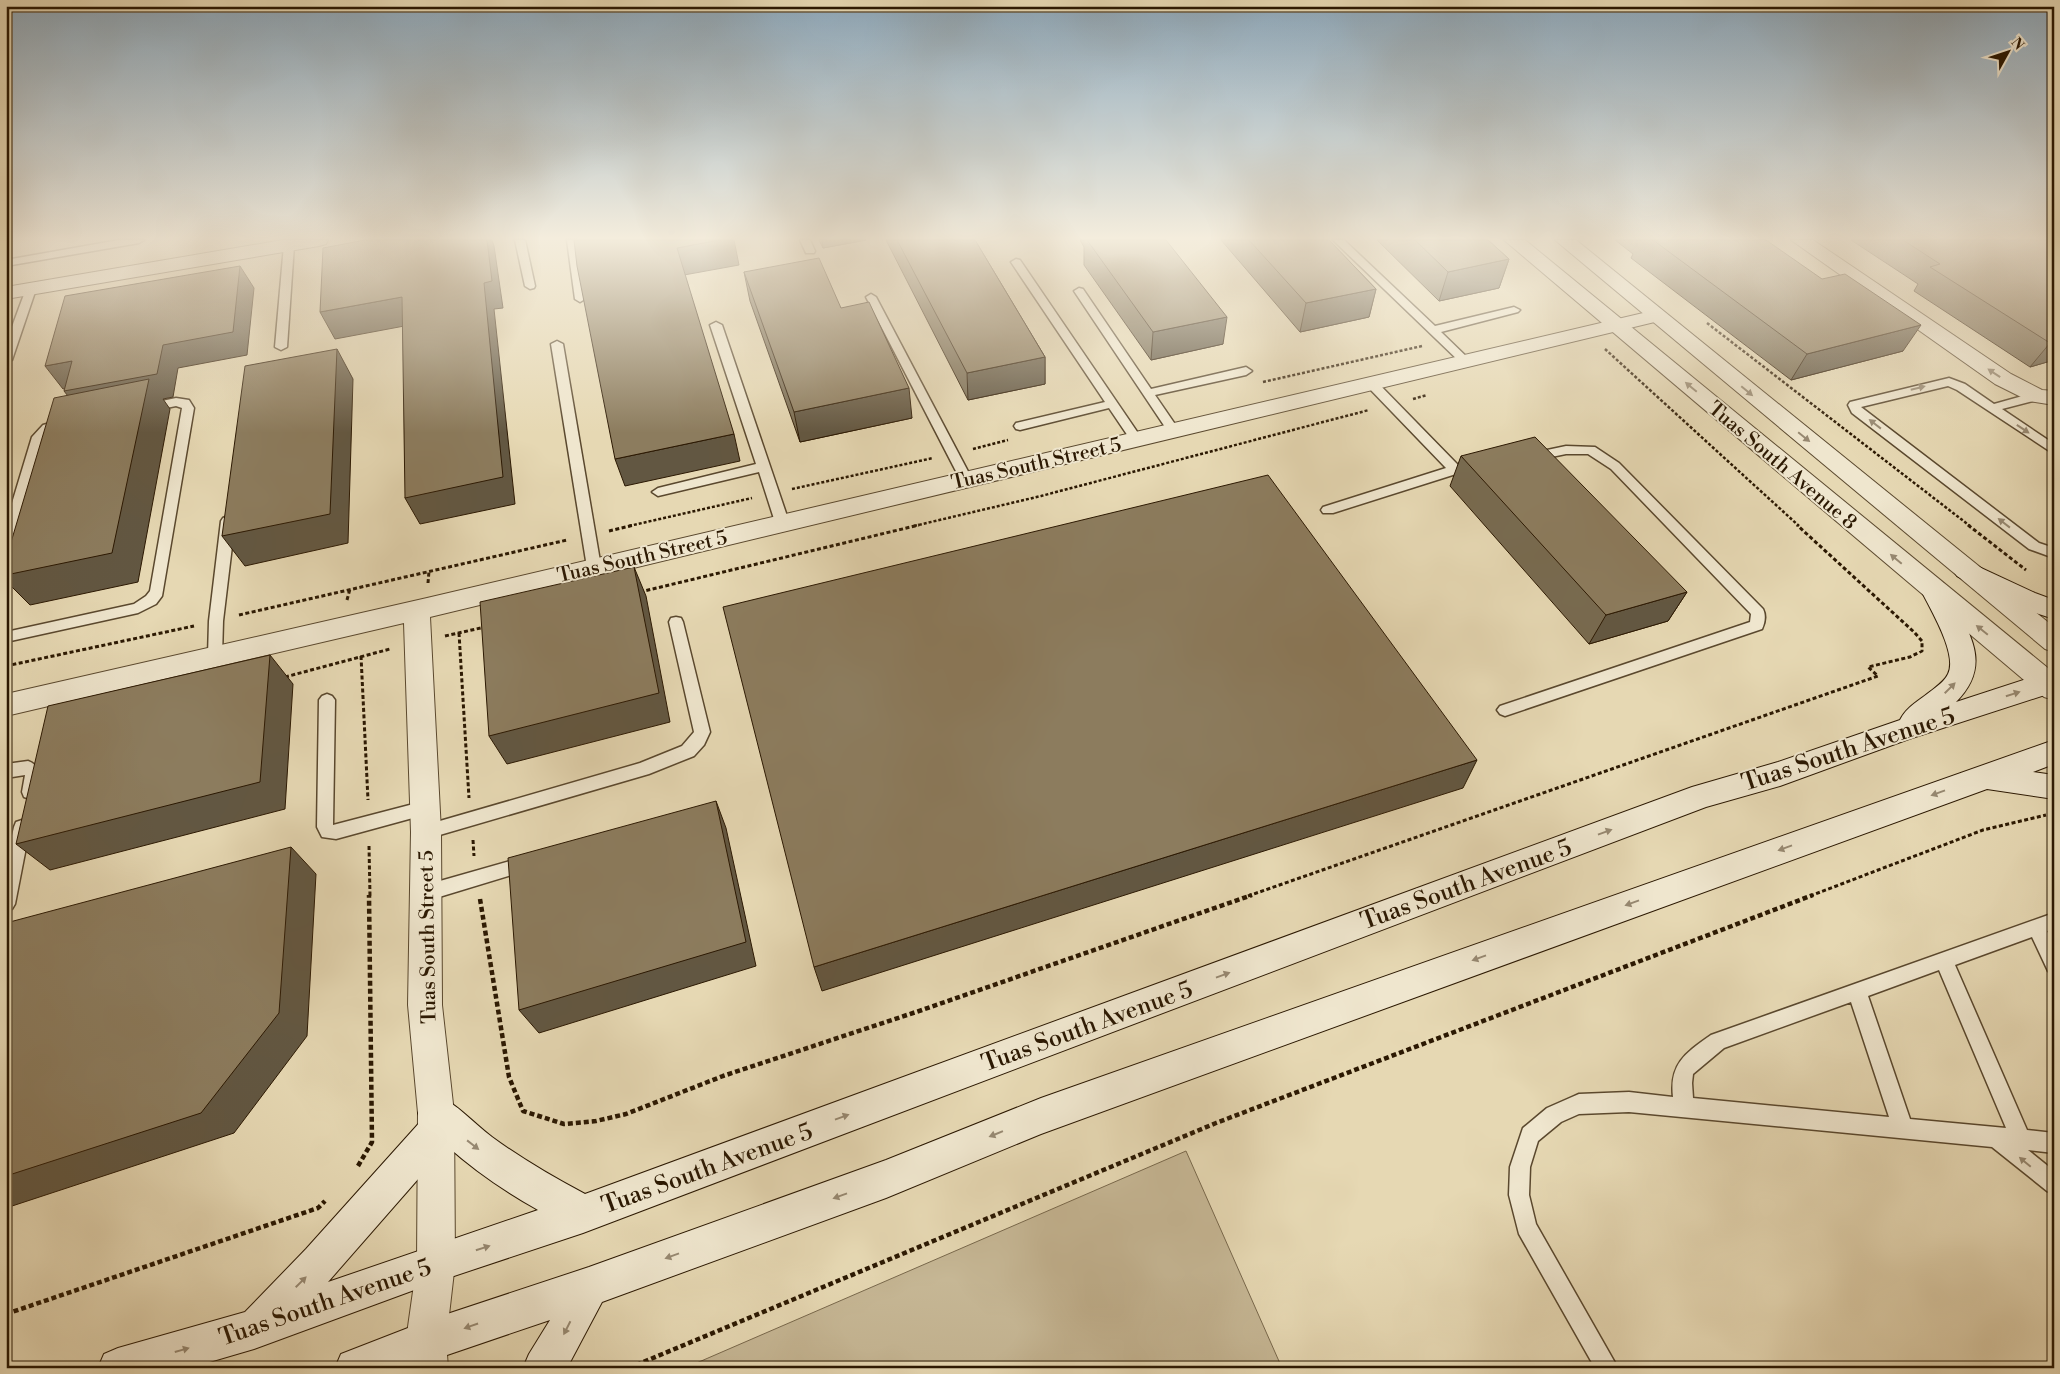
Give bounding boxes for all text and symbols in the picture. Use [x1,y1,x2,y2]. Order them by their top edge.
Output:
north arrow [1982,28,2032,78]
text: N [2007,34,2028,54]
one-way arrow [1987,368,2000,378]
one-way arrow [1685,382,1698,393]
one-way arrow [1911,384,1926,392]
one-way arrow [1741,386,1754,397]
street label: Tuas South Avenue 8 [1703,397,1862,536]
one-way arrow [1868,419,1882,429]
one-way arrow [2016,424,2030,434]
one-way arrow [1797,432,1810,443]
street label: Tuas South Street 5 [949,433,1124,496]
one-way arrow [1997,518,2011,528]
street label: Tuas South Street 5 [555,526,730,589]
one-way arrow [1890,553,1903,564]
one-way arrow [1976,624,1989,635]
one-way arrow [1944,682,1956,694]
one-way arrow [2005,690,2020,697]
street label: Tuas South Avenue 5 [1738,701,1959,799]
one-way arrow [1930,789,1945,797]
one-way arrow [1598,828,1613,836]
street label: Tuas South Avenue 5 [1357,833,1576,937]
one-way arrow [1777,844,1792,852]
street label: Tuas South Street 5 [414,850,443,1024]
one-way arrow [1624,899,1639,907]
one-way arrow [1472,955,1487,962]
one-way arrow [1216,971,1231,978]
street label: Tuas South Avenue 5 [978,975,1197,1079]
one-way arrow [835,1113,850,1121]
street label: Tuas South Avenue 5 [598,1117,817,1221]
one-way arrow [989,1131,1003,1139]
one-way arrow [466,1139,479,1150]
one-way arrow [2019,1156,2032,1167]
one-way arrow [832,1192,847,1200]
one-way arrow [475,1244,490,1251]
one-way arrow [664,1252,679,1260]
street label: Tuas South Avenue 5 [215,1253,435,1353]
one-way arrow [295,1277,307,1289]
one-way arrow [563,1321,571,1335]
one-way arrow [464,1323,479,1330]
one-way arrow [175,1345,190,1353]

